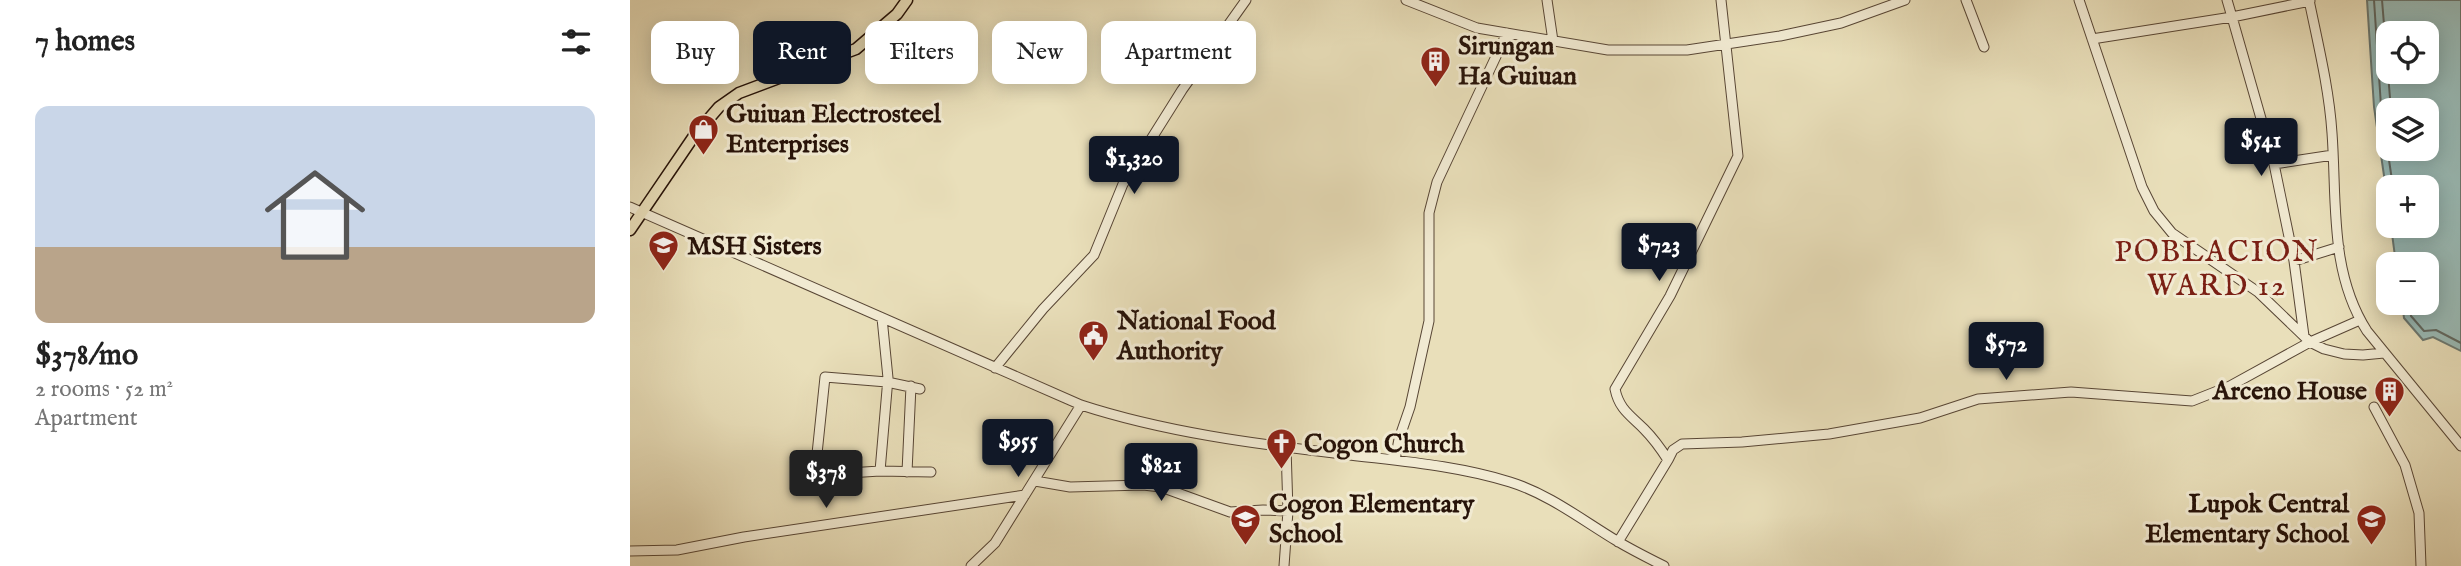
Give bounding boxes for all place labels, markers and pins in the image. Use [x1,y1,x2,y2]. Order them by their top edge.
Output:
place label: Sirungan Ha Guiuan [1458,30,1577,93]
building icon: Sirungan Ha Guiuan [1418,44,1452,88]
place label: Guiuan Electrosteel Enterprises [726,98,942,161]
shop icon: Guiuan Electrosteel Enterprises [686,112,720,156]
pin: $541 [2220,118,2302,178]
pin: $1,320 [1077,136,1191,196]
pin: $723 [1618,224,1700,283]
school or university icon: MSH Sisters [647,229,681,273]
place label: MSH Sisters [687,230,822,263]
place label: National Food Authority [1116,305,1277,368]
public building icon: National Food Authority [1077,319,1111,363]
pin: $572 [1965,322,2047,382]
building icon: Arceno House [2373,374,2407,418]
place label: Arceno House [2212,375,2367,408]
pin: $955 [977,420,1059,479]
church icon: Cogon Church [1264,427,1298,471]
place label: Cogon Church [1304,428,1466,461]
pin: $821 [1120,444,1202,503]
pin: $378 [785,450,867,510]
place label: Cogon Elementary School [1269,488,1475,551]
place label: Lupok Central Elementary School [2145,488,2350,551]
school or university icon: Cogon Elementary School [1229,502,1263,546]
school or university icon: Lupok Central Elementary School [2355,502,2389,546]

